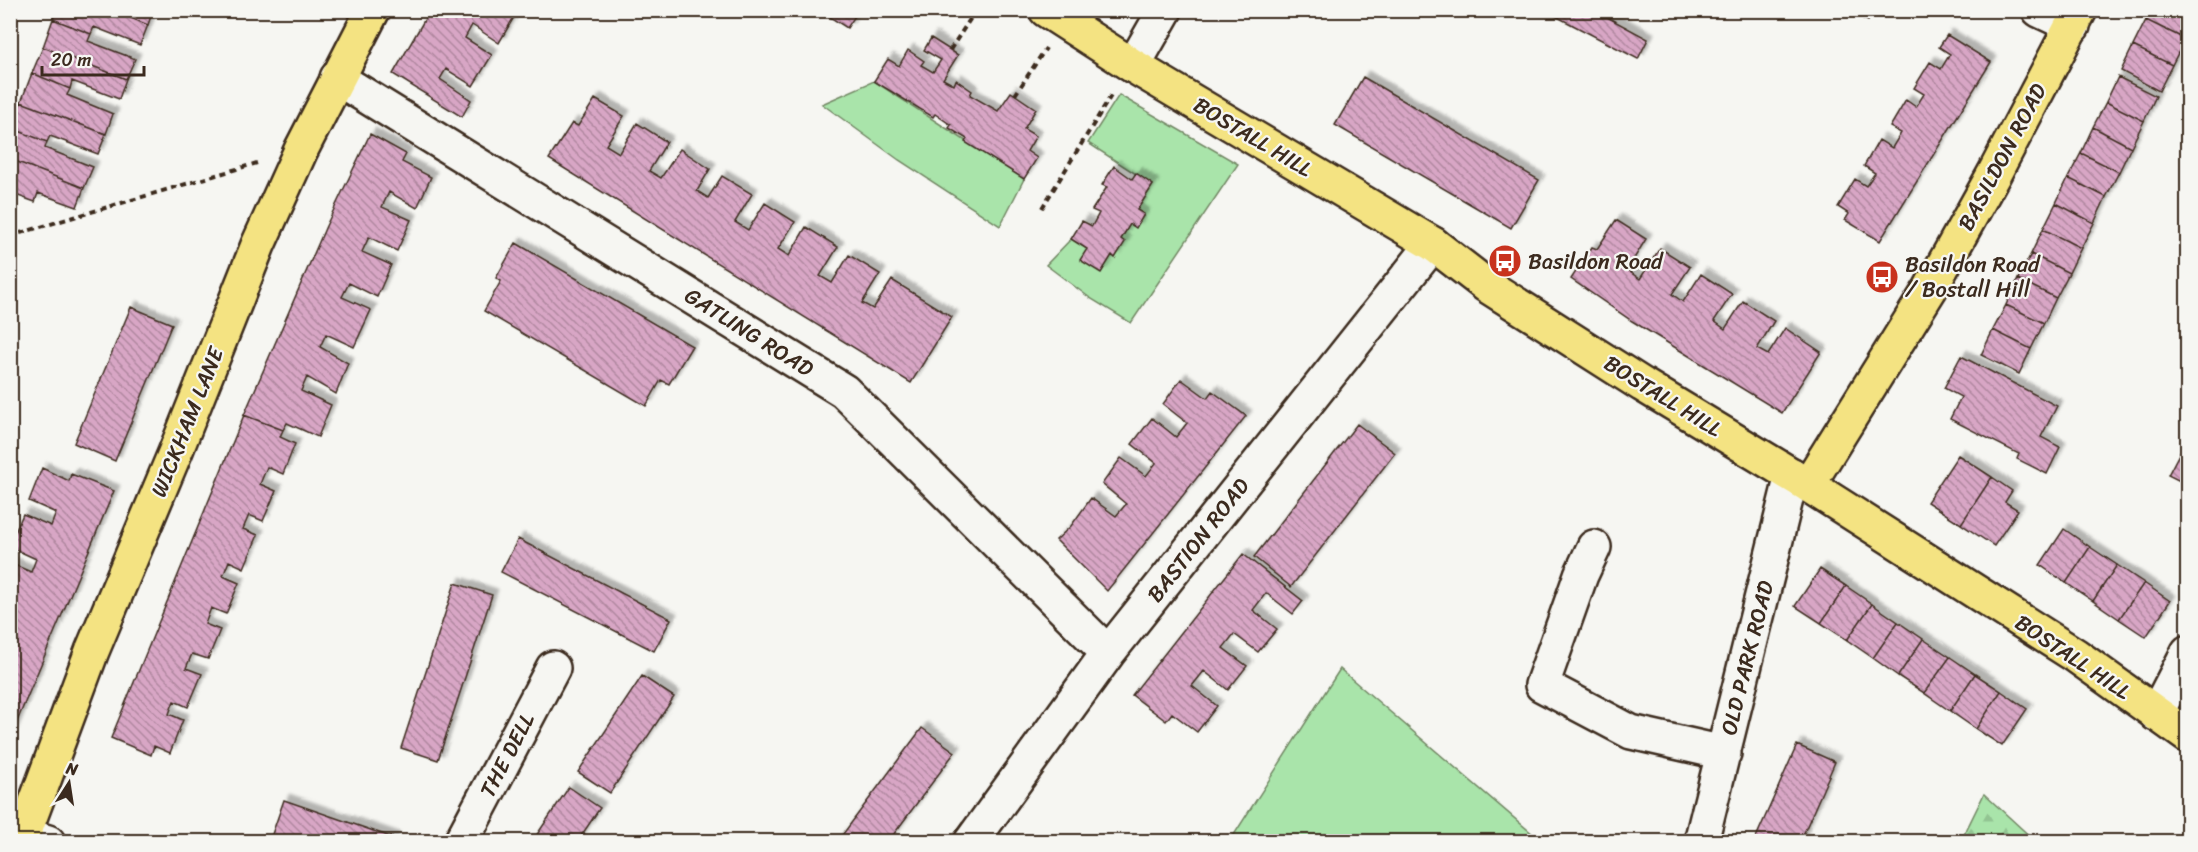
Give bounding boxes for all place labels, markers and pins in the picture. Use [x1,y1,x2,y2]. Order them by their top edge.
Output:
place label: Basildon Road [1528,242,1664,281]
bus stop icon: Basildon Road [1487,243,1523,279]
place label: Basildon Road / Bostall Hill [1905,245,2041,309]
bus stop icon: Basildon Road / Bostall Hill [1864,259,1900,295]

